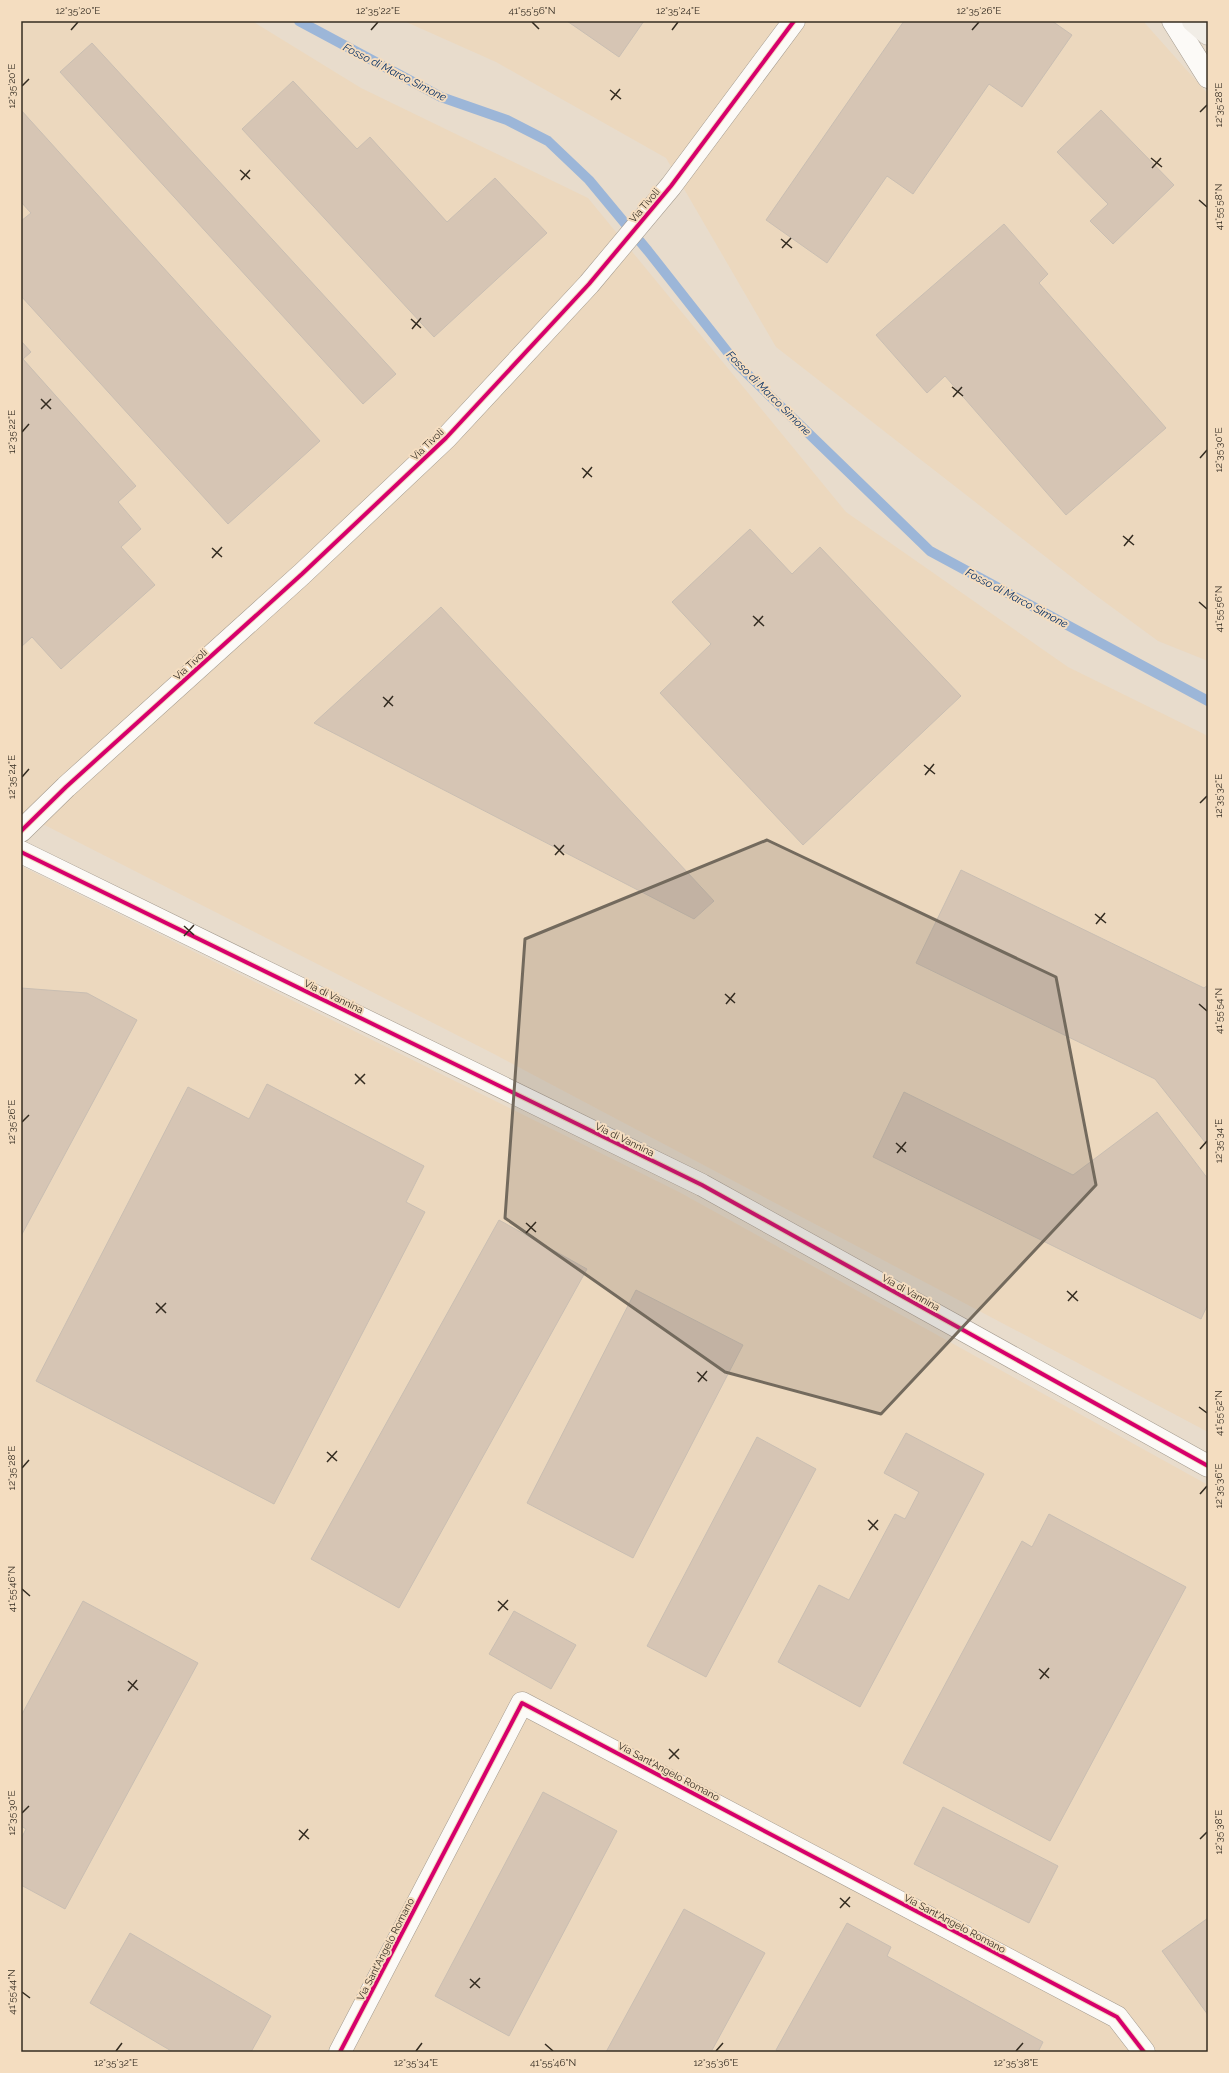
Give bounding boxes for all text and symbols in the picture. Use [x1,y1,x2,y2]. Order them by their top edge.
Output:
text: 12°35'20"E [56,5,100,16]
text: 12°35'22"E [356,5,400,16]
text: 41°55'56"N [509,5,555,16]
text: 12°35'24"E [656,5,700,16]
text: 12°35'26"E [957,5,1001,16]
water label: Fosso di Marco Simone [341,41,449,104]
text: 12°35'20"E [6,64,17,108]
text: 12°35'28"E [1213,83,1224,127]
text: 41°55'58"N [1213,184,1224,230]
street label: Via Tivoli [627,186,662,225]
water label: Fosso di Marco Simone [724,348,814,438]
text: 12°35'22"E [6,410,17,454]
street label: Via Tivoli [409,426,446,463]
text: 12°35'30"E [1213,428,1224,472]
water label: Fosso di Marco Simone [963,566,1070,631]
text: 41°55'56"N [1213,586,1224,632]
street label: Via Tivoli [171,647,209,682]
text: 12°35'24"E [6,755,17,799]
text: 12°35'32"E [1213,774,1224,818]
street label: Via di Vannina [302,977,365,1016]
text: 41°55'54"N [1213,988,1224,1034]
text: 12°35'26"E [6,1100,17,1144]
text: 12°35'34"E [1213,1119,1224,1163]
street label: Via di Vannina [593,1120,656,1159]
street label: Via di Vannina [880,1272,942,1313]
text: 41°55'52"N [1213,1390,1224,1436]
text: 12°35'28"E [6,1446,17,1490]
text: 12°35'36"E [1213,1464,1224,1508]
text: 41°55'46"N [6,1566,17,1612]
street label: Via Sant'Angelo Romano [616,1740,722,1803]
text: 12°35'30"E [6,1791,17,1835]
text: 12°35'38"E [1213,1810,1224,1854]
street label: Via Sant'Angelo Romano [902,1892,1008,1955]
street label: Via Sant'Angelo Romano [355,1896,416,2002]
text: 41°55'44"N [6,1969,17,2015]
text: 12°35'32"E [94,2057,138,2068]
text: 12°35'34"E [394,2057,438,2068]
text: 41°55'46"N [530,2057,576,2068]
text: 12°35'36"E [694,2057,738,2068]
text: 12°35'38"E [994,2057,1038,2068]

